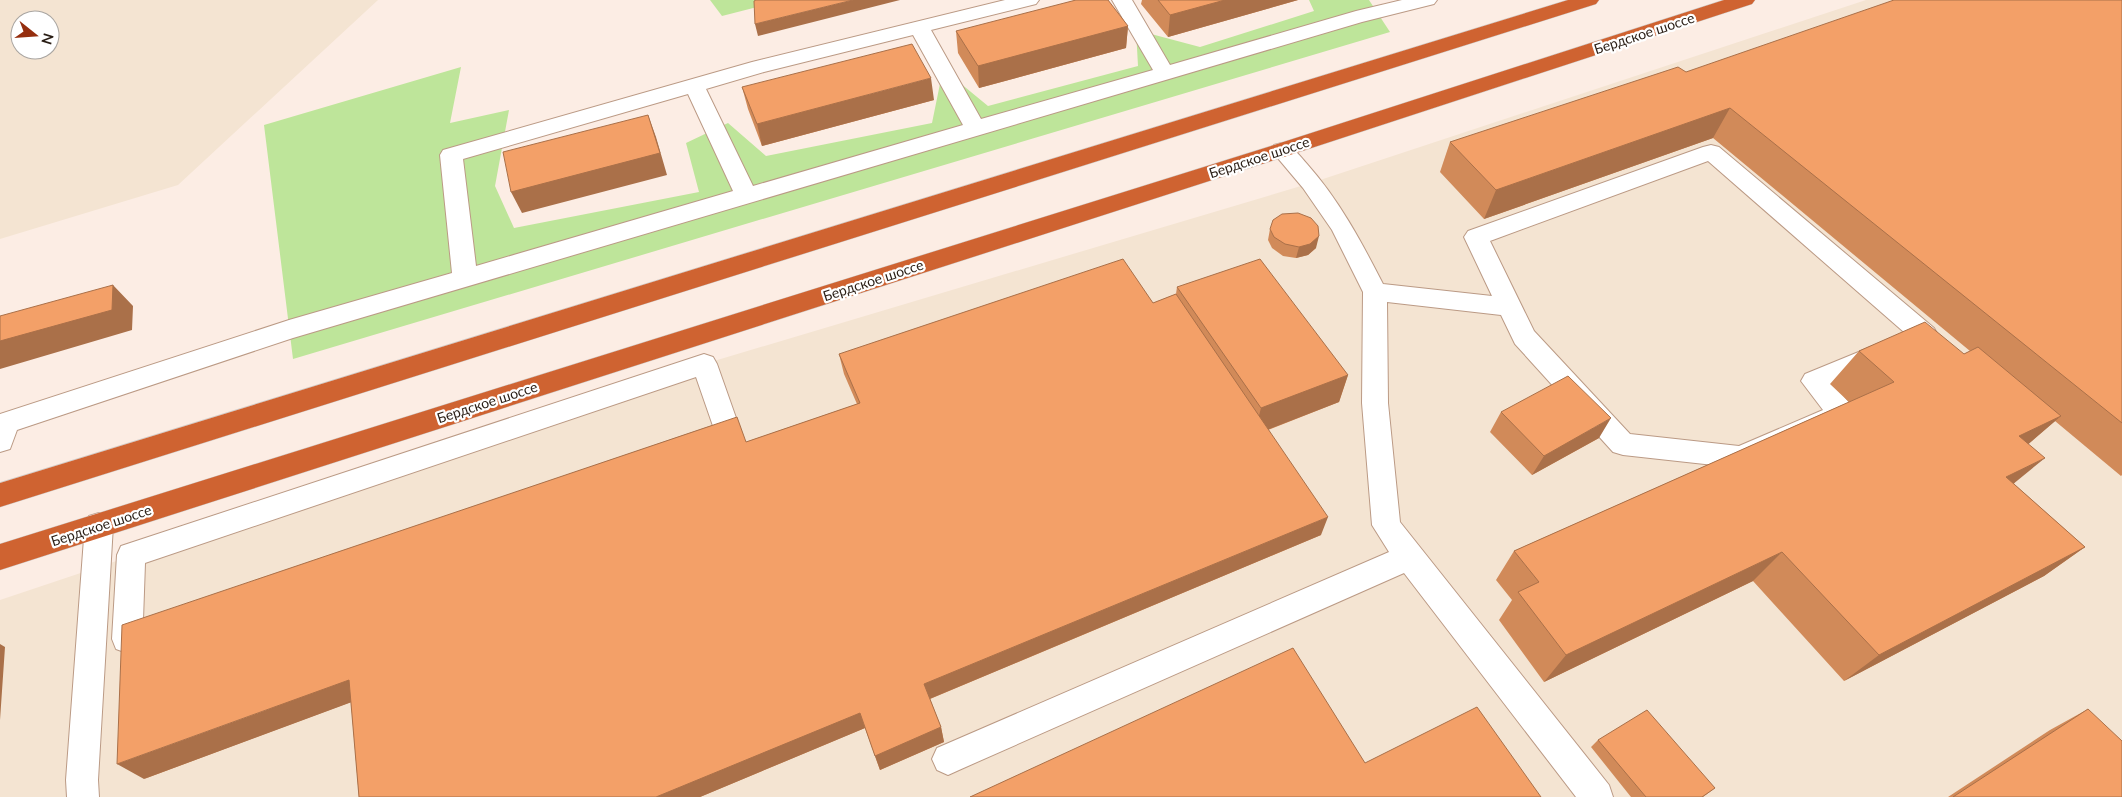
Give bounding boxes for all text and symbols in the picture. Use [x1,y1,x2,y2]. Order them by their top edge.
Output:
street label: Бердское шоссе [1592,9,1696,57]
north arrow [10,10,60,60]
text: N [38,31,58,47]
street label: Бердское шоссе [1207,133,1311,181]
street label: Бердское шоссе [821,256,925,304]
street label: Бердское шоссе [435,378,539,426]
street label: Бердское шоссе [49,501,153,549]

